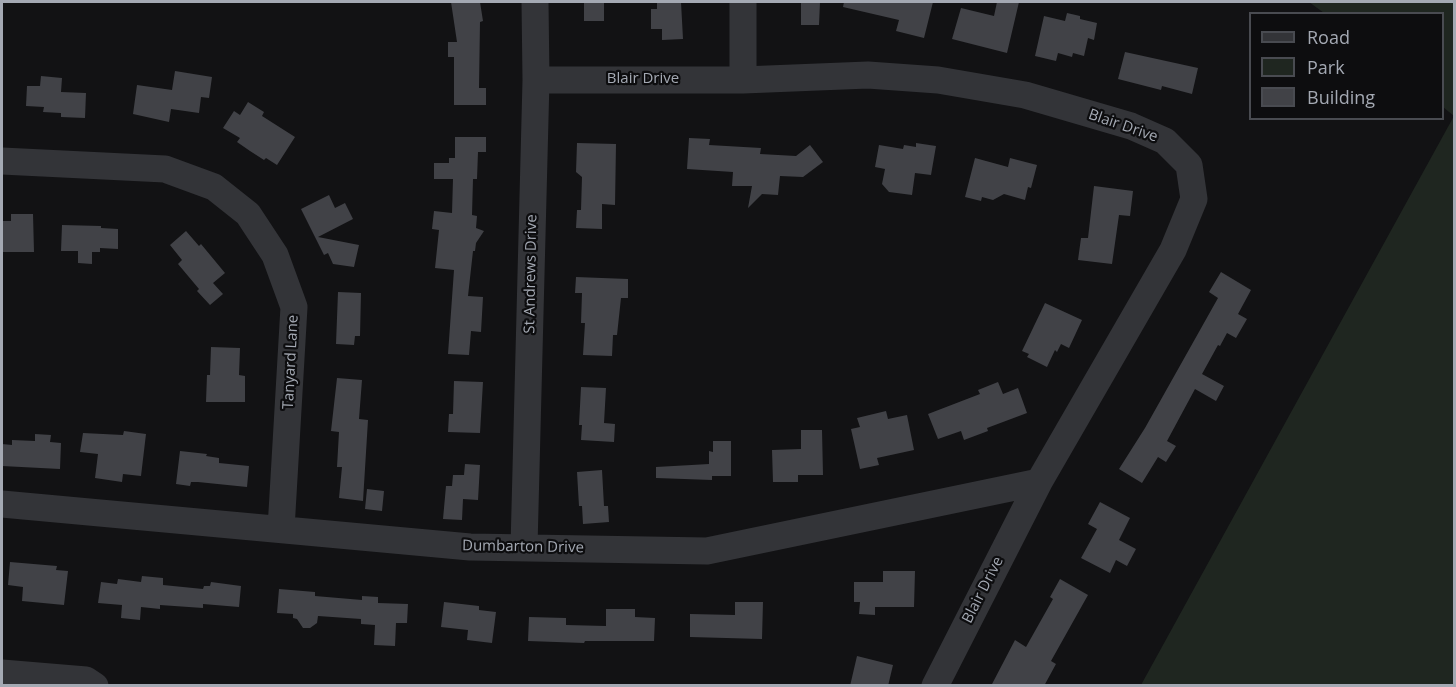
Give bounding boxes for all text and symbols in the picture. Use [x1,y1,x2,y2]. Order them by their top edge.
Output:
legend [1249,12,1444,120]
text: Road [1307,25,1350,49]
text: Park [1307,55,1345,79]
street label: Blair Drive [607,70,679,88]
text: Building [1307,85,1375,109]
street label: Blair Drive [1086,106,1160,146]
street label: St Andrews Drive [521,214,541,334]
street label: Tanyard Lane [280,314,302,410]
street label: Dumbarton Drive [462,537,584,557]
street label: Blair Drive [959,554,1007,626]

